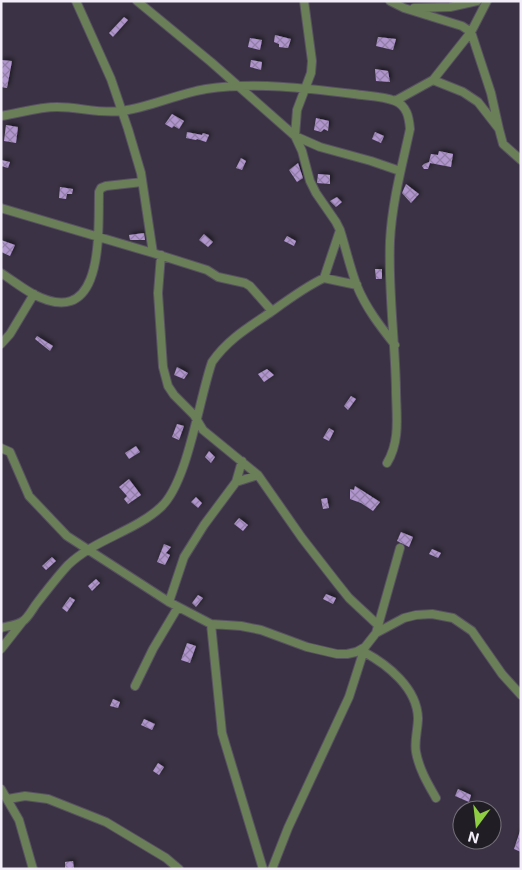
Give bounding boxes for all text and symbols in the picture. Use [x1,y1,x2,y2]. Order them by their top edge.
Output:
north arrow [452,800,502,850]
text: N [466,828,481,848]

